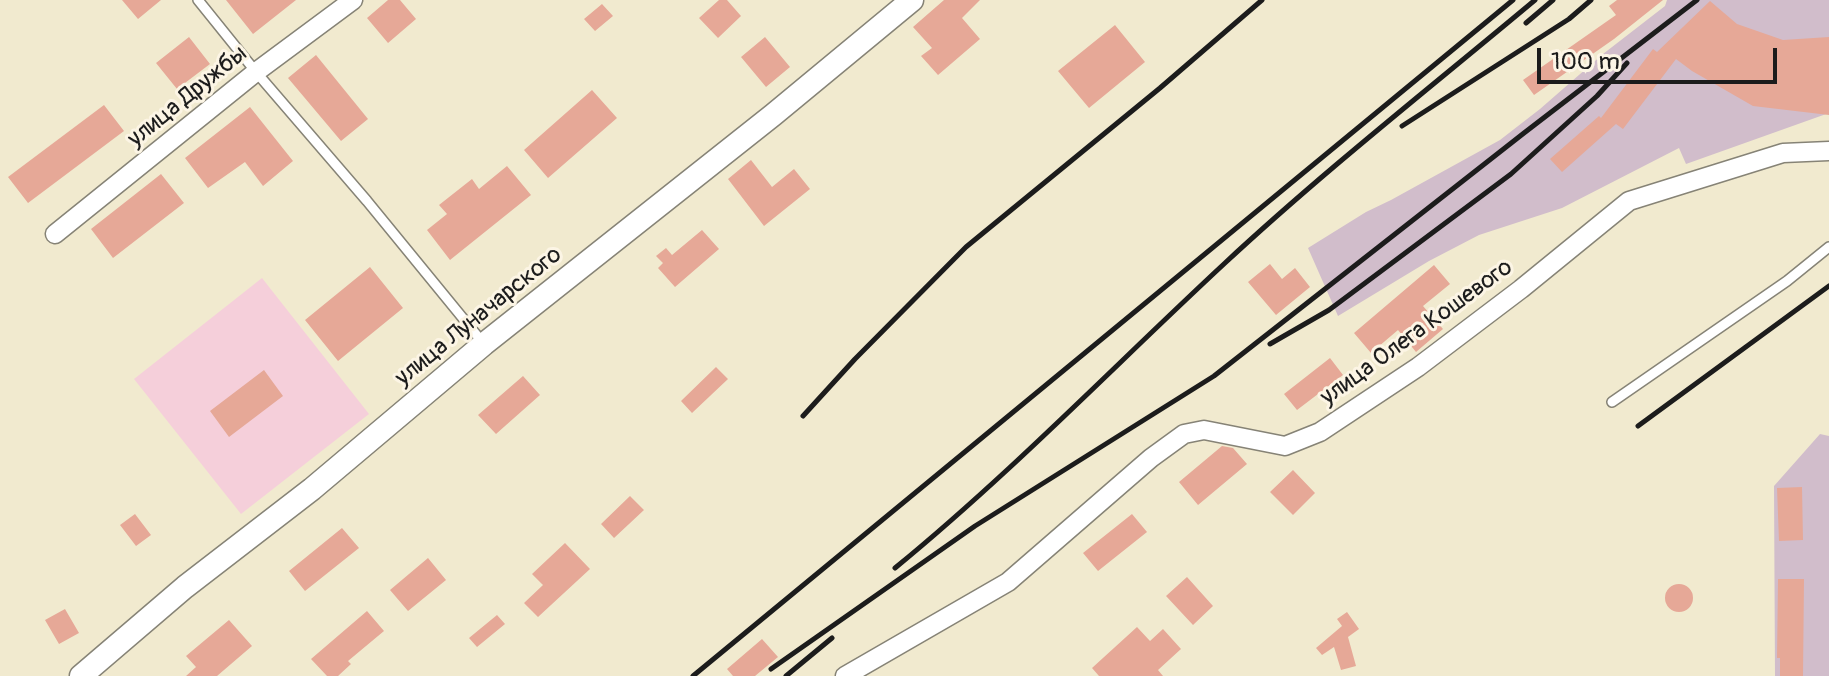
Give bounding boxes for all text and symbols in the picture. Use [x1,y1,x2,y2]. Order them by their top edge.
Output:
scale bar [1541,32,1781,82]
street label: улица Дружбы [122,40,254,154]
text: 100 m [1551,47,1620,76]
street label: улица Луначарского [390,241,568,393]
street label: улица Олега Кошевого [1315,254,1519,412]

